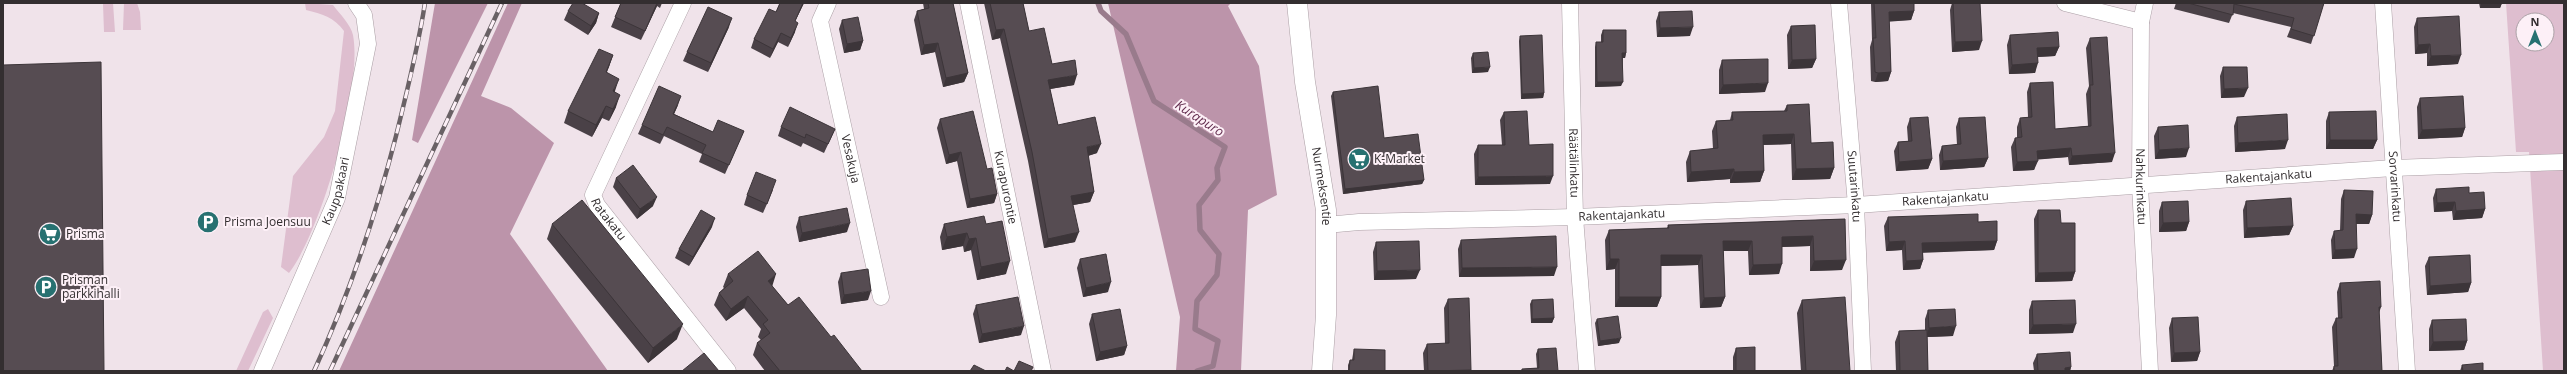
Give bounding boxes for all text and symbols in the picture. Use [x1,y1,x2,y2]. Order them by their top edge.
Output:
north arrow [2515,12,2555,52]
text: N [2531,14,2539,29]
water label: Kurapuro [1172,96,1228,140]
street label: Räätälinkatu [1565,128,1584,198]
street label: Vesakuja [837,133,865,185]
street label: Nurmeksentie [1308,146,1335,226]
supermarket icon: K-Market [1346,146,1372,172]
street label: Nahkurinkatu [2132,148,2151,225]
street label: Kurapurontie [990,149,1022,226]
place label: K-Market [1374,150,1425,167]
street label: Suutarinkatu [1843,150,1866,223]
street label: Sorvarinkatu [2385,150,2406,223]
street label: Kauppakaari [317,155,353,228]
street label: Rakentajankatu [2224,165,2313,188]
street label: Rakentajankatu [1901,187,1989,210]
street label: Ratakatu [587,195,631,244]
street label: Rakentajankatu [1578,204,1666,225]
parking icon: Prisma Joensuu [195,209,221,235]
place label: Prisma Joensuu [224,213,311,230]
supermarket icon: Prisma [37,221,63,247]
place label: Prisma [66,225,105,242]
place label: Prisman parkkihalli [62,271,120,302]
parking icon: Prisman parkkihalli [33,274,59,300]

